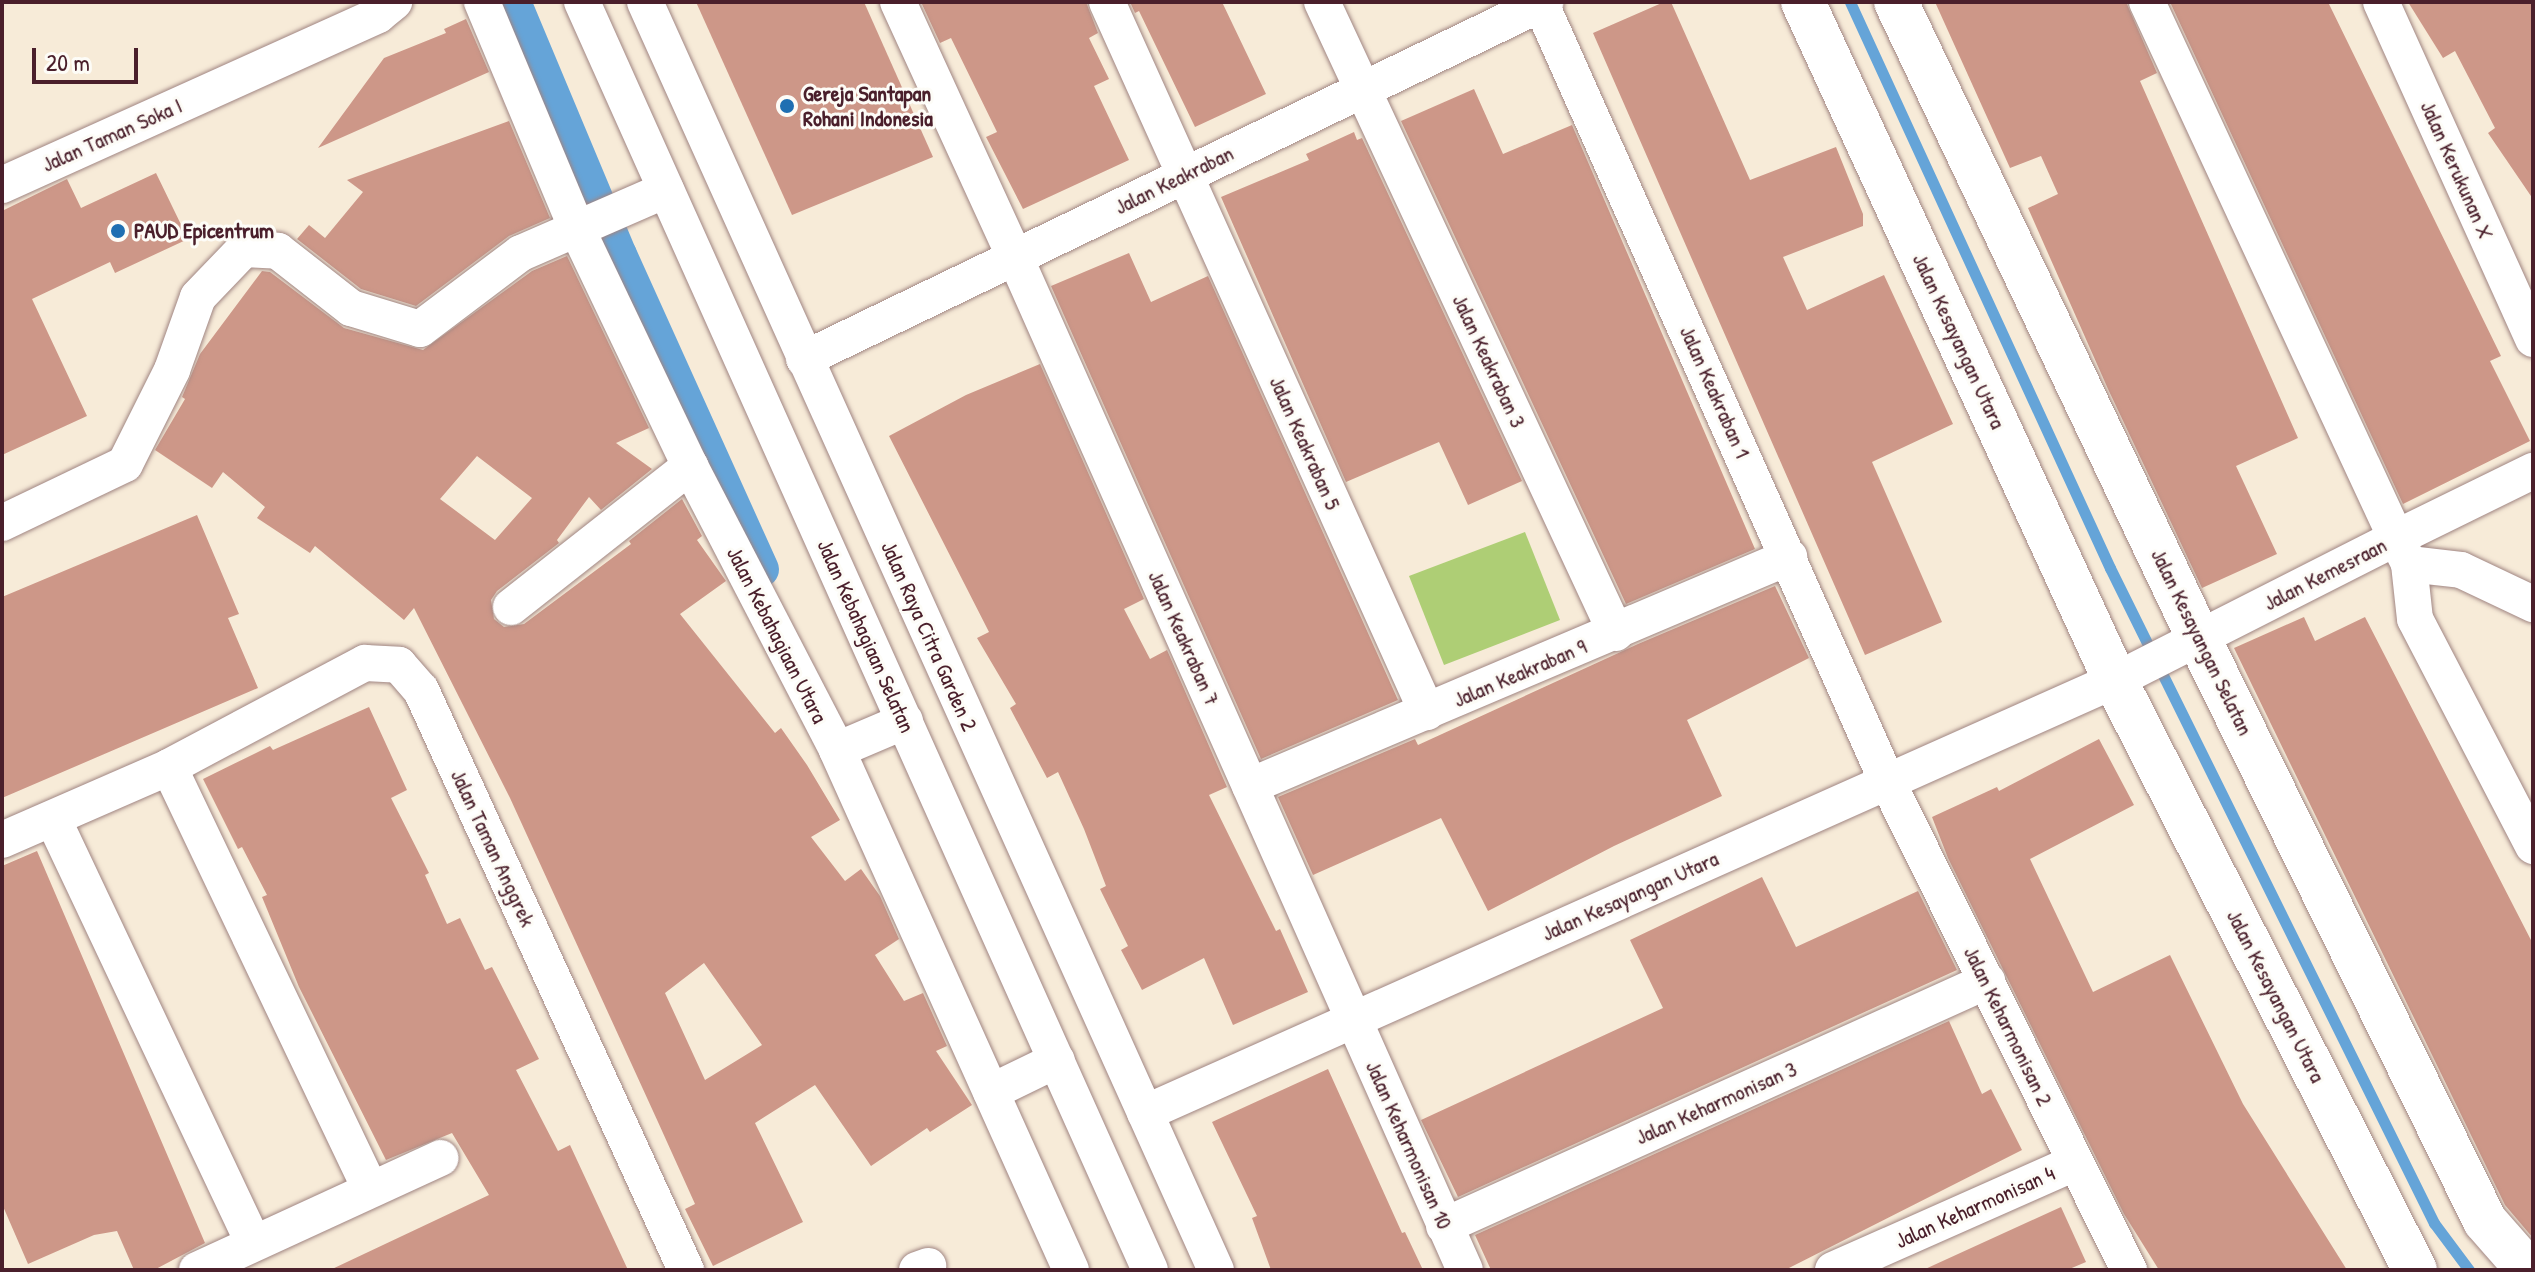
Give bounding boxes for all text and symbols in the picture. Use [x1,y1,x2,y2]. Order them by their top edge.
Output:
scale bar [36,32,142,82]
text: 20 m [46,46,90,78]
place label: Gereja Santapan Rohani Indonesia [803,80,933,132]
street label: Jalan Taman Soka I [38,92,186,178]
marker: Gereja Santapan Rohani Indonesia [778,97,796,115]
street label: Jalan Kerukunan X [2415,97,2499,243]
street label: Jalan Keakraban [1110,140,1238,220]
place label: PAUD Epicentrum [134,218,274,244]
marker: PAUD Epicentrum [109,222,127,240]
street label: Jalan Kesayangan Utara [1907,249,2011,433]
street label: Jalan Keakraban 3 [1447,290,1531,432]
street label: Jalan Keakraban 1 [1674,322,1756,462]
street label: Jalan Keakraban 5 [1264,372,1346,514]
street label: Jalan Kemesraan [2259,532,2391,616]
street label: Jalan Kebahagiaan Selatan [812,535,920,737]
street label: Jalan Raya Citra Garden 2 [875,537,983,735]
street label: Jalan Kebahagiaan Utara [721,542,833,728]
street label: Jalan Kesayangan Selatan [2145,544,2259,740]
street label: Jalan Keakraban 7 [1142,566,1226,710]
street label: Jalan Keakraban 9 [1449,633,1591,713]
street label: Jalan Taman Anggrek [445,765,541,931]
street label: Jalan Kesayangan Utara [1538,845,1722,947]
street label: Jalan Kesayangan Utara [2221,905,2331,1087]
street label: Jalan Keharmonisan 2 [1958,942,2058,1110]
street label: Jalan Keharmonisan 3 [1631,1056,1801,1150]
street label: Jalan Keharmonisan 10 [1360,1057,1458,1233]
street label: Jalan Keharmonisan 4 [1891,1160,2059,1254]

